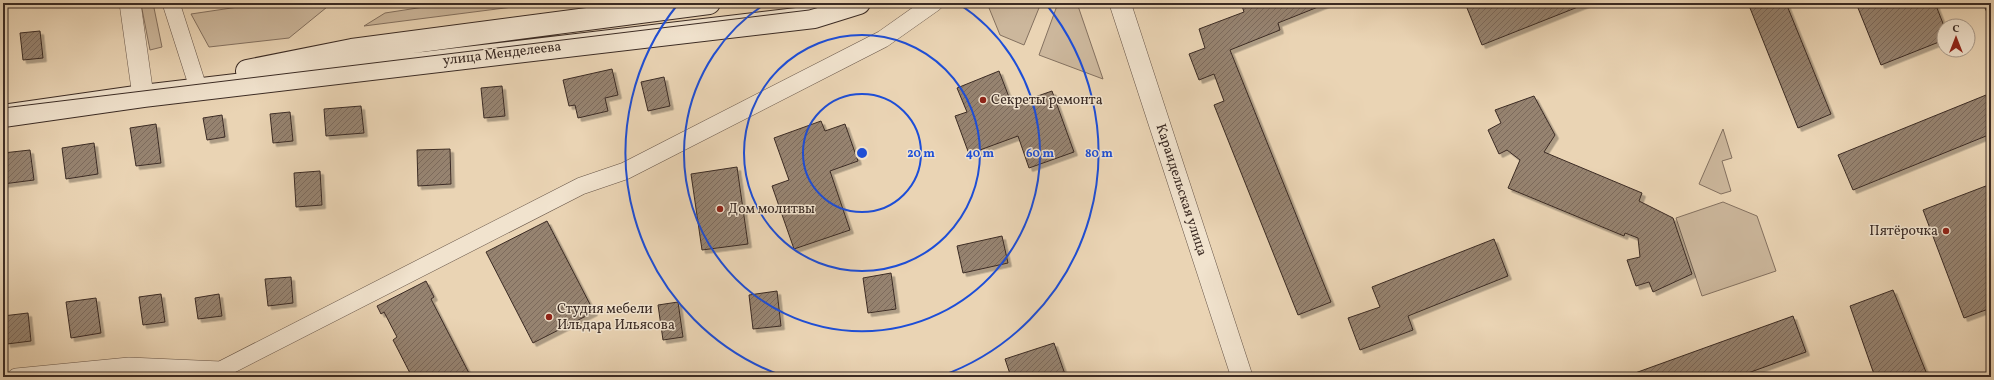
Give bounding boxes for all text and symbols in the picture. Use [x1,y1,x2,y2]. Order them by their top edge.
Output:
north arrow [1936,18,1976,58]
text: С [1952,22,1960,37]
street label: улица Менделеева [442,37,562,71]
place label: Секреты ремонта [991,91,1103,110]
marker: Секреты ремонта [978,95,988,105]
street label: Караидельская улица [1151,121,1211,259]
centre of rings [855,146,869,160]
text: 20 m [907,146,935,162]
text: 40 m [966,146,995,162]
text: 60 m [1026,146,1054,162]
text: 80 m [1085,146,1113,162]
place label: Дом молитвы [728,200,815,219]
marker: Дом молитвы [715,204,725,214]
place label: Пятёрочка [1869,222,1938,241]
marker: Пятёрочка [1941,226,1951,236]
place label: Студия мебели Ильдара Ильясова [557,300,675,335]
marker: Студия мебели Ильдара Ильясова [544,312,554,322]

